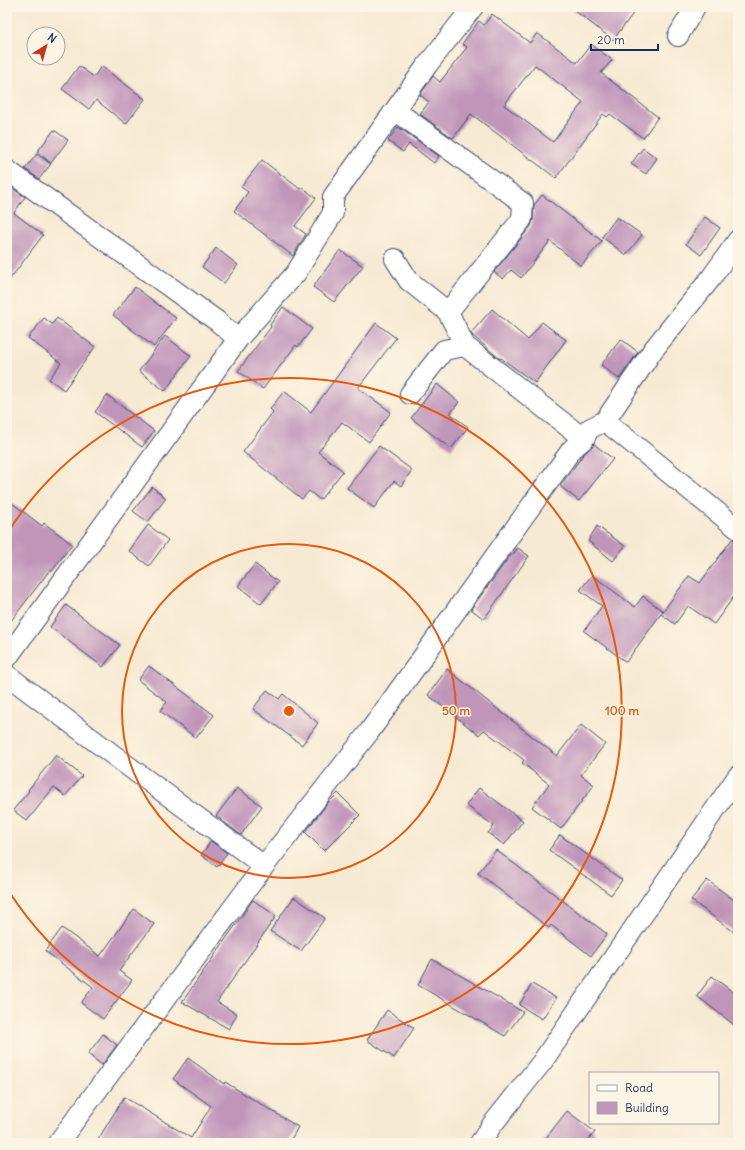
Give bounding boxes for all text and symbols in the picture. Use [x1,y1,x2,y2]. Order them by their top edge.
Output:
north arrow [26,26,66,66]
scale bar [591,26,658,52]
text: N [45,30,59,46]
text: 20 m [597,32,625,47]
text: 50 m [442,703,471,718]
text: 100 m [605,703,639,718]
centre of rings [282,704,296,718]
legend [589,1072,719,1124]
text: Road [625,1080,653,1095]
text: Building [625,1100,669,1115]

